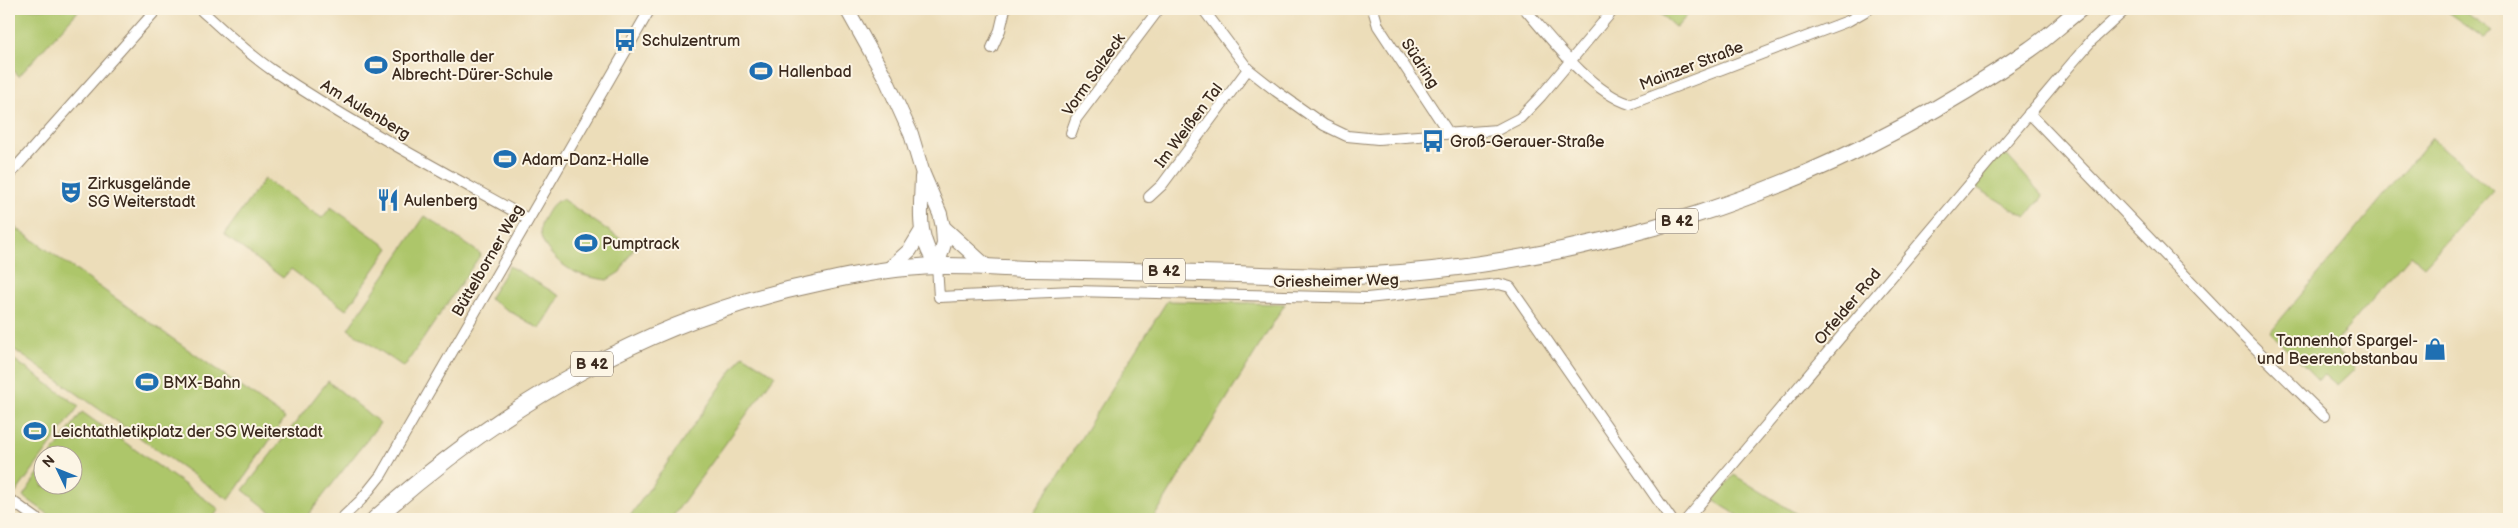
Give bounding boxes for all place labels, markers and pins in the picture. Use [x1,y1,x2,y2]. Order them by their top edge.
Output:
bus stop icon: Schulzentrum [612,27,638,53]
place label: Schulzentrum [642,32,740,51]
place label: Sporthalle der Albrecht-Dürer-Schule [392,48,554,85]
sports icon: Sporthalle der Albrecht-Dürer-Schule [363,52,389,78]
sports icon: Hallenbad [748,58,774,84]
place label: Hallenbad [778,63,852,82]
bus stop icon: Groß-Gerauer-Straße [1420,128,1446,154]
place label: Groß-Gerauer-Straße [1450,133,1605,152]
sports icon: Adam-Danz-Halle [492,146,518,172]
place label: Adam-Danz-Halle [522,151,650,170]
place label: Zirkusgelände SG Weiterstadt [87,175,196,212]
theatre icon: Zirkusgelände SG Weiterstadt [58,179,84,205]
restaurant icon: Aulenberg [375,187,401,213]
place label: Aulenberg [404,192,478,211]
sports icon: Pumptrack [573,230,599,256]
place label: Pumptrack [602,235,679,254]
place label: Tannenhof Spargel- und Beerenobstanbau [2257,332,2418,369]
shop icon: Tannenhof Spargel- und Beerenobstanbau [2422,336,2448,362]
sports icon: BMX-Bahn [134,369,160,395]
place label: BMX-Bahn [163,374,241,393]
sports icon: Leichtathletikplatz der SG Weiterstadt [22,418,48,444]
place label: Leichtathletikplatz der SG Weiterstadt [52,423,323,442]

